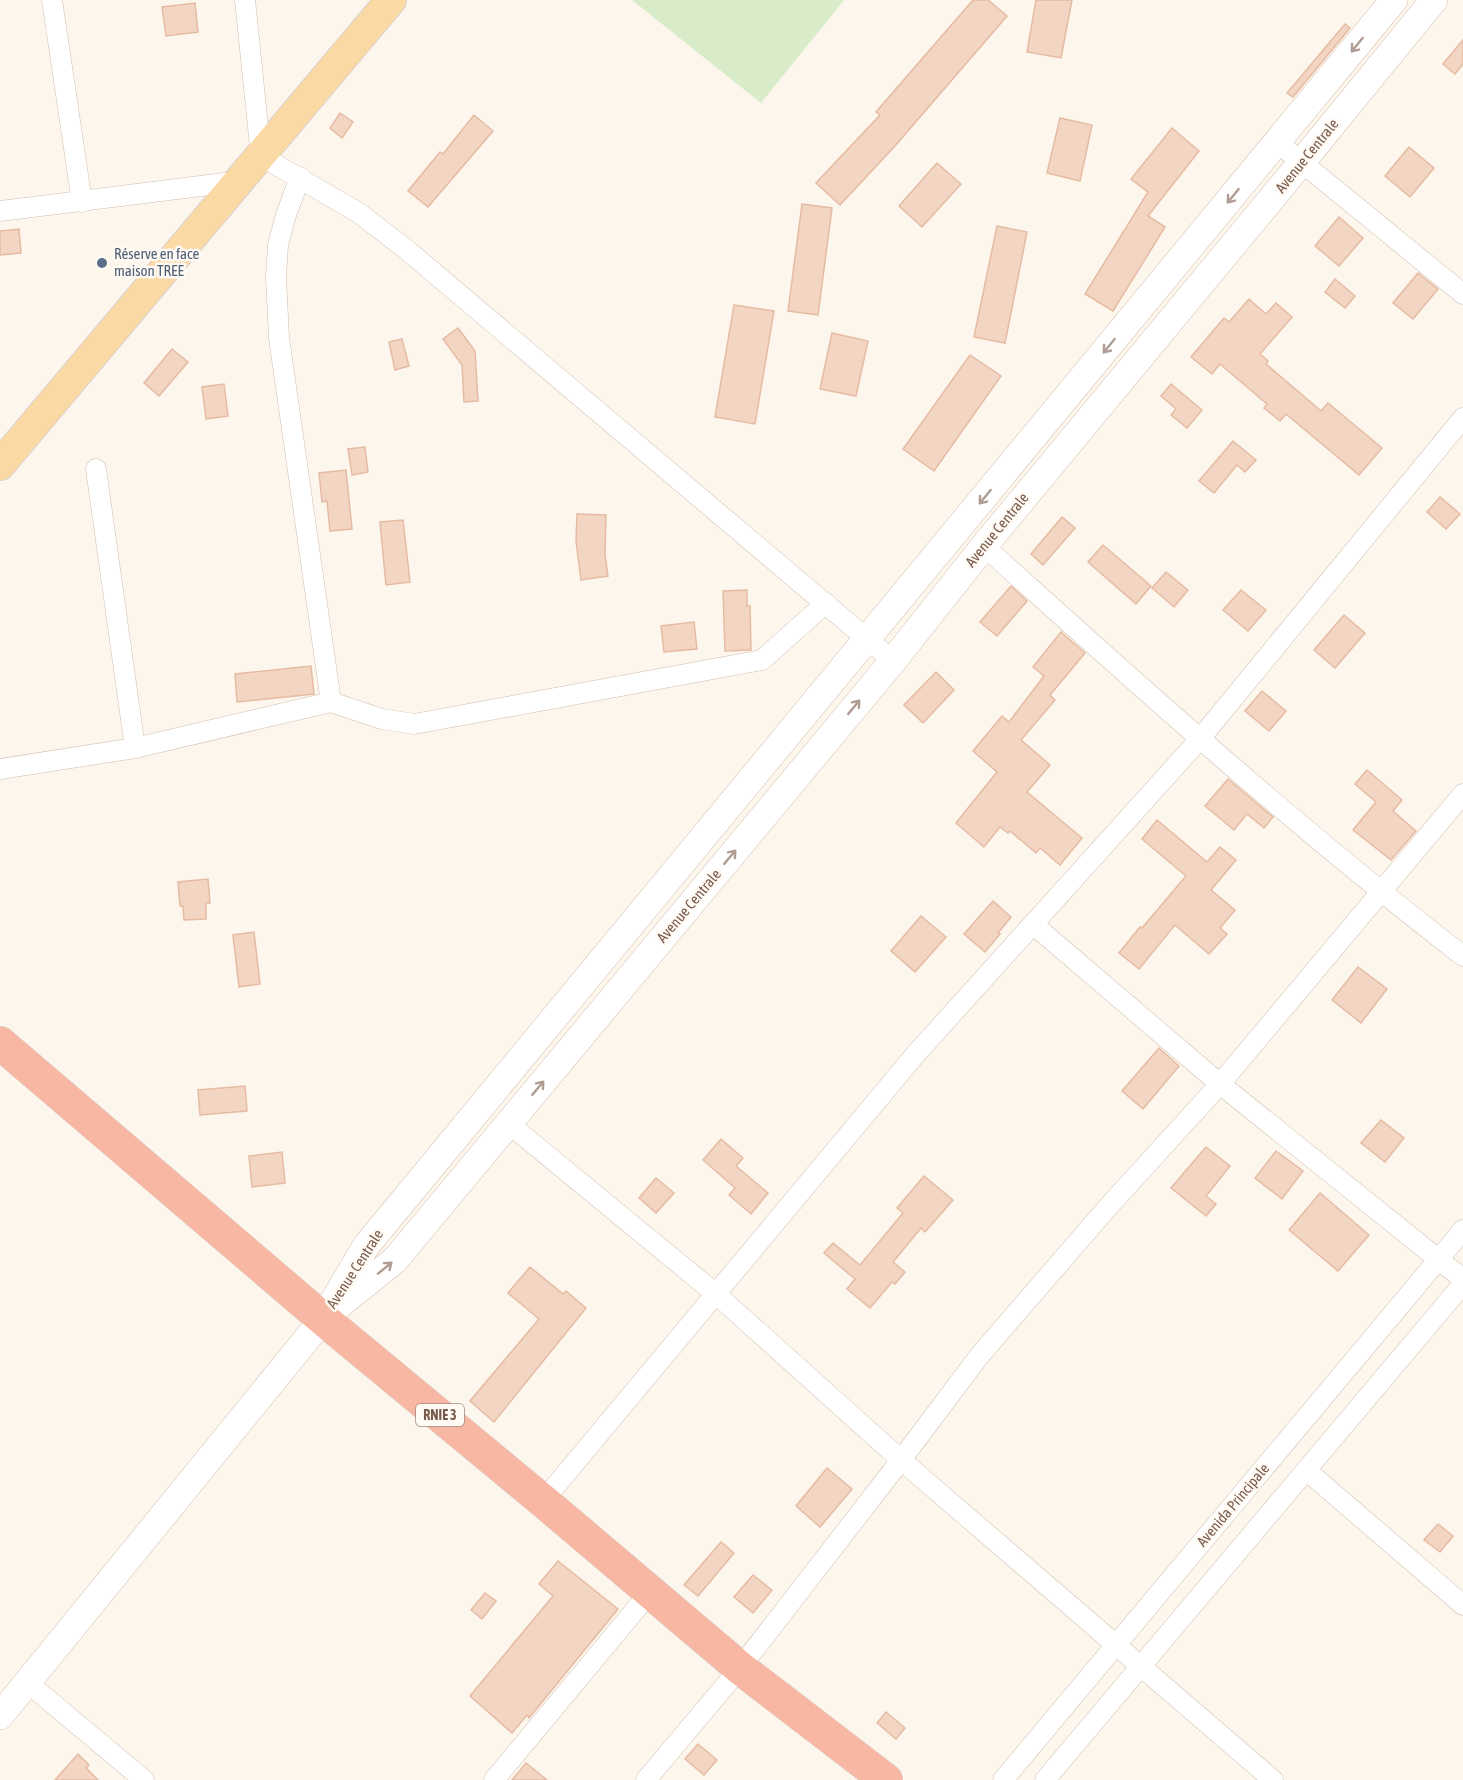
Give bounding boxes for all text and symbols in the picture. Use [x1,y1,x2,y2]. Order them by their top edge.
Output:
one-way arrow [1350,37,1363,53]
street label: Avenue Centrale [1272,115,1342,196]
one-way arrow [1226,188,1239,204]
place label: Réserve en face maison TREE [114,245,200,279]
marker: Réserve en face maison TREE [95,256,109,270]
one-way arrow [1102,338,1116,353]
street label: Avenue Centrale [962,489,1032,570]
one-way arrow [978,489,992,504]
one-way arrow [848,699,861,715]
one-way arrow [723,850,737,865]
street label: Avenue Centrale [653,865,724,946]
one-way arrow [532,1080,545,1096]
street label: Avenue Centrale [323,1226,386,1311]
one-way arrow [377,1262,393,1275]
road number: RNIE 3 [416,1404,464,1426]
street label: Avenida Principale [1193,1460,1272,1550]

